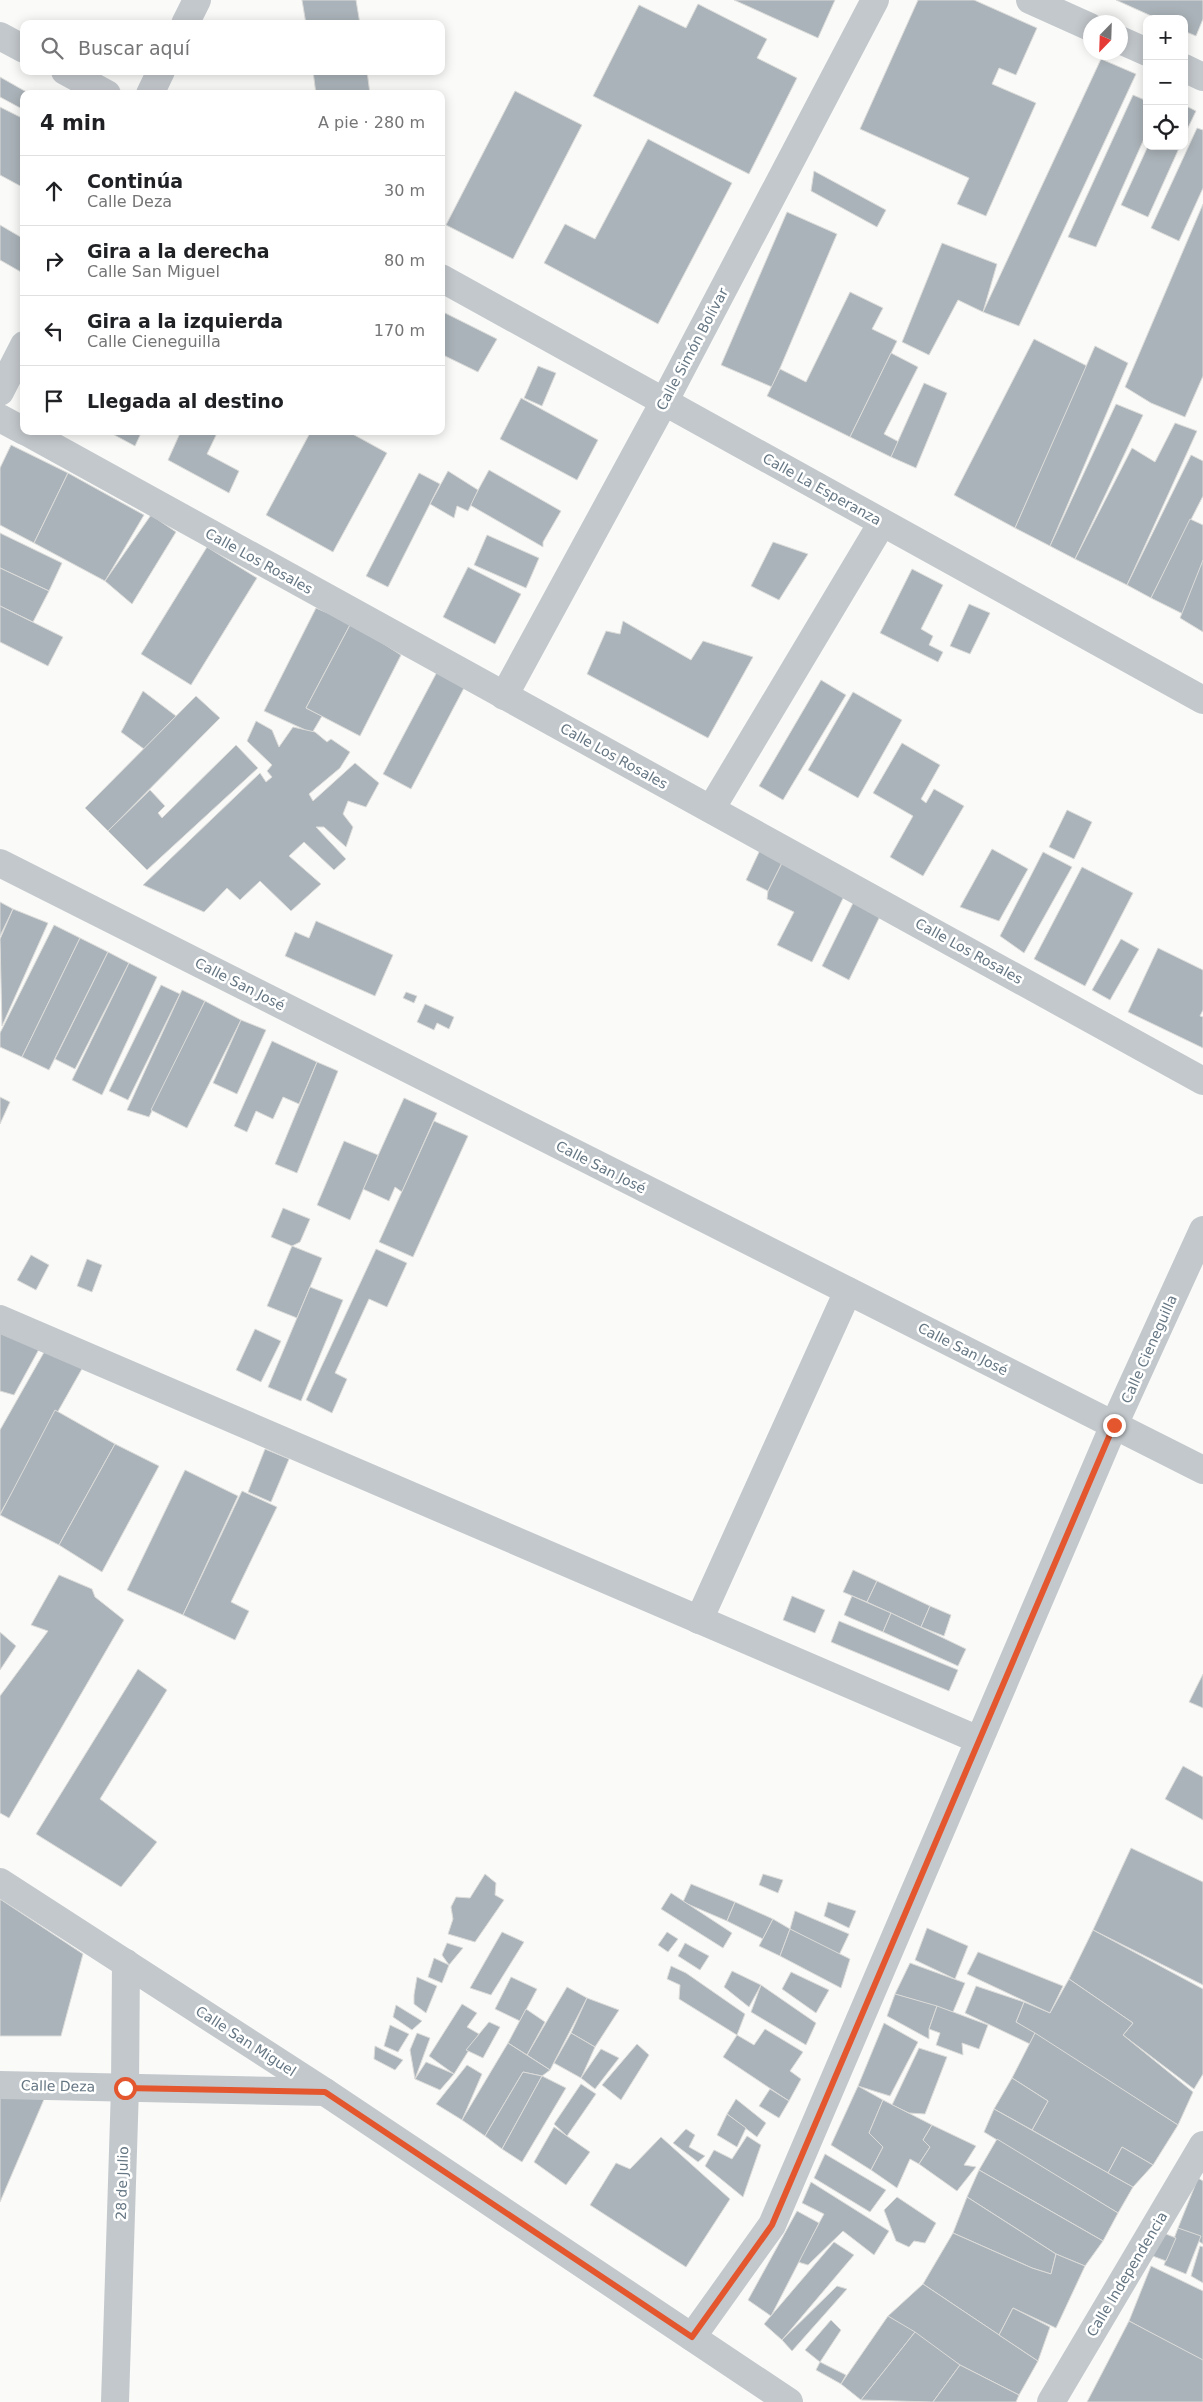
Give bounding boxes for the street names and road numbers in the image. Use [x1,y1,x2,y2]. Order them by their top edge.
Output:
street label: Calle Simón Bolívar [653,285,731,413]
street label: Calle La Esperanza [760,450,884,528]
street label: Calle Los Rosales [202,525,316,597]
street label: Calle Los Rosales [557,720,671,792]
street label: Calle Los Rosales [912,915,1026,987]
street label: Calle San José [192,954,288,1014]
street label: Calle San José [553,1137,649,1197]
street label: Calle Cieneguilla [1118,1292,1180,1406]
street label: Calle San José [915,1319,1011,1379]
street label: Calle San Miguel [193,2003,299,2079]
street label: Calle Deza [21,2077,95,2095]
street label: 28 de Julio [113,2146,131,2220]
street label: Calle Independencia [1083,2209,1171,2339]

